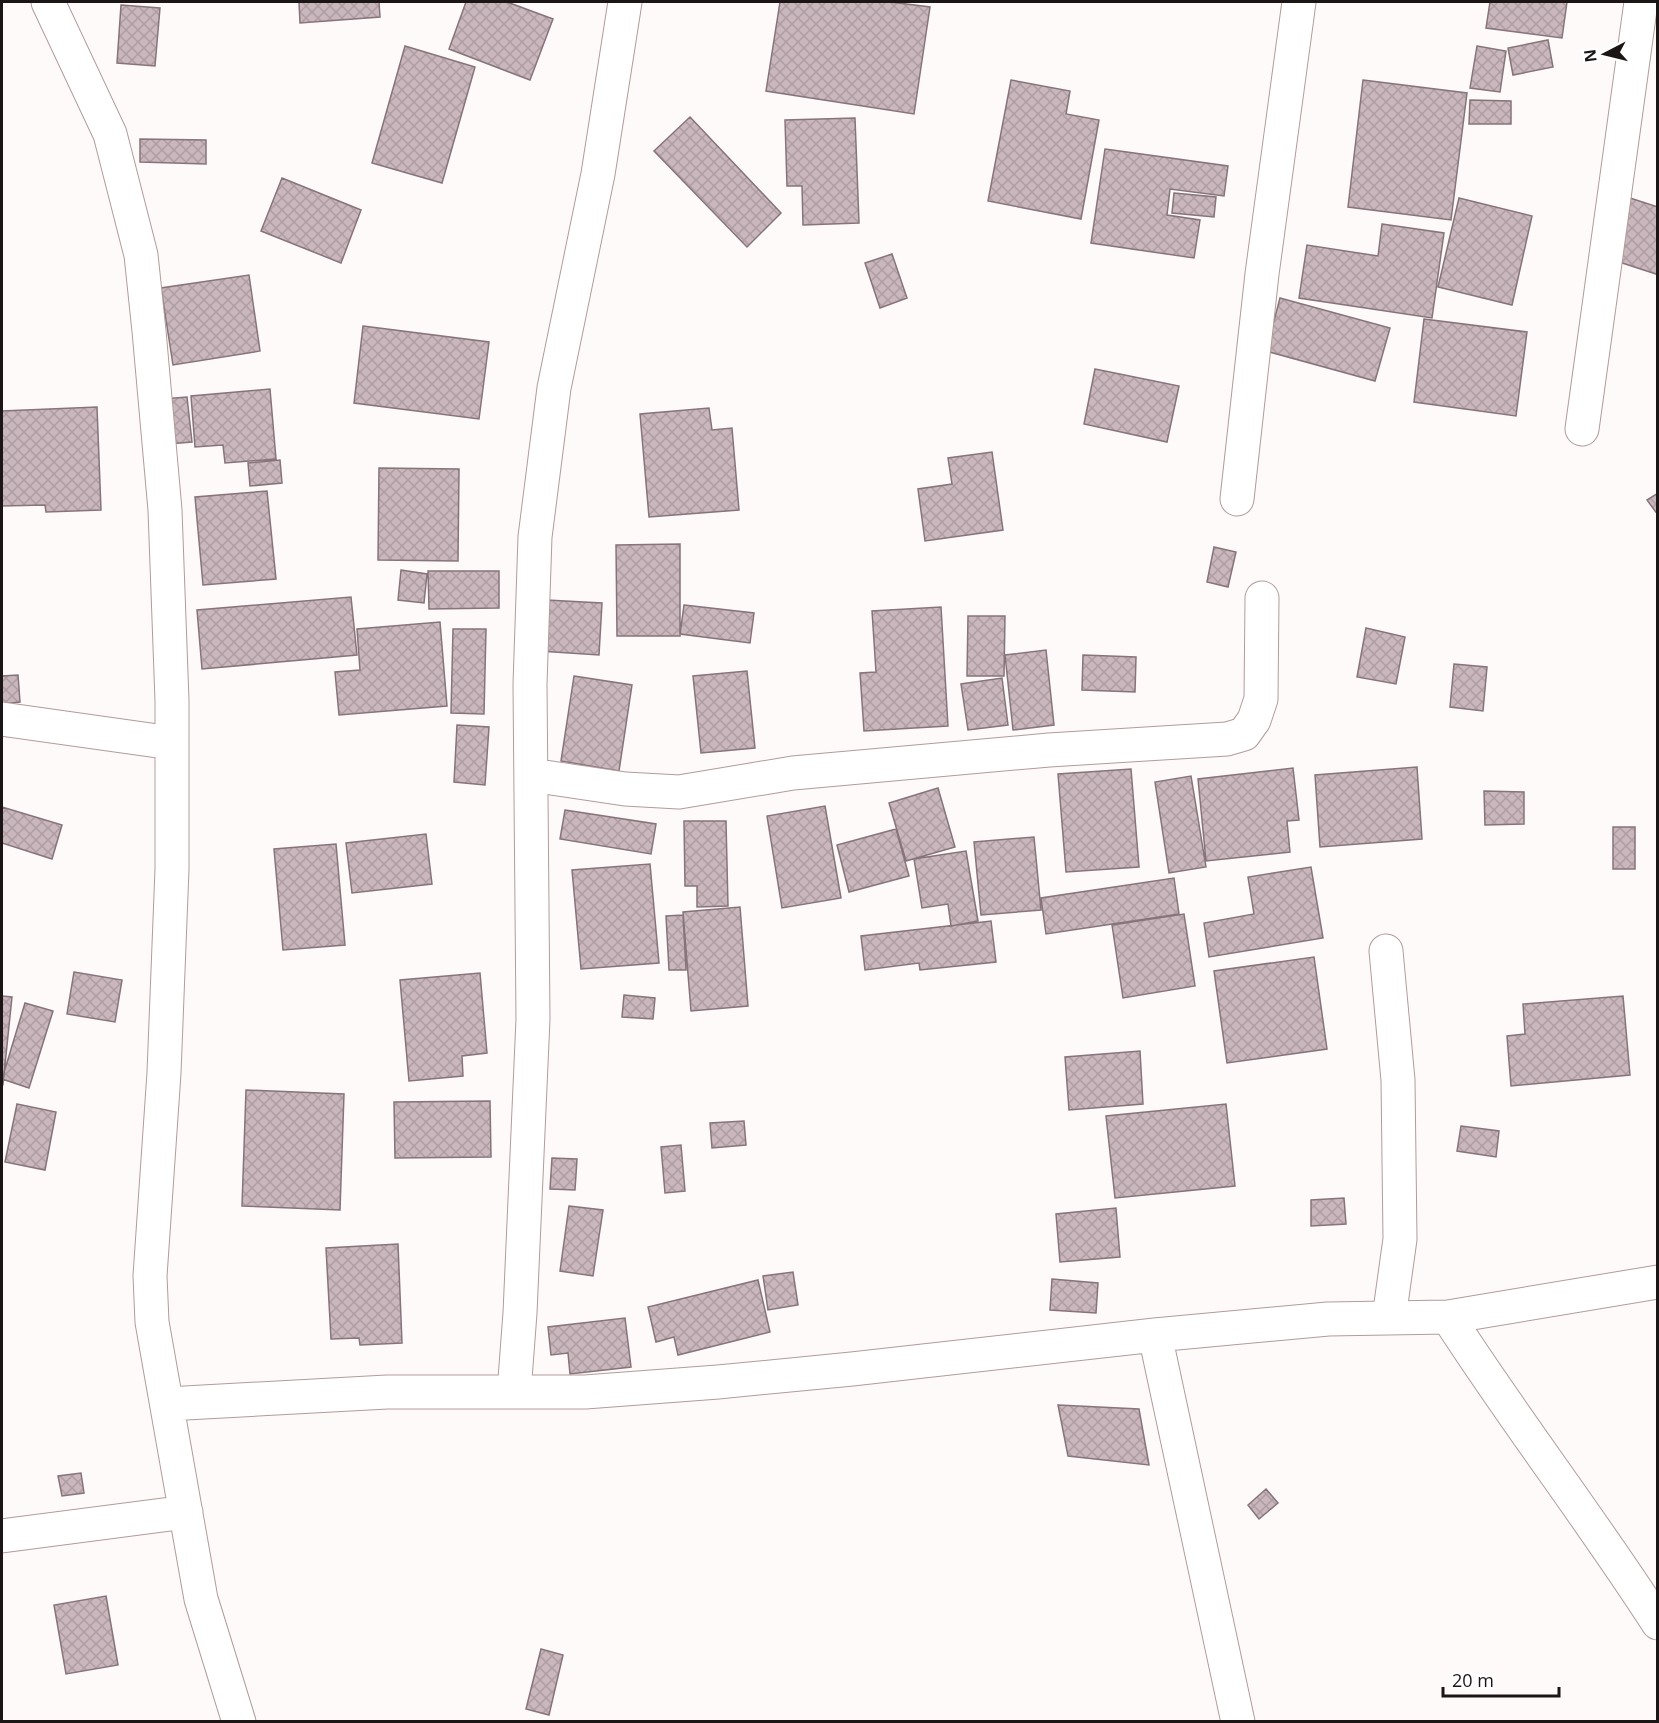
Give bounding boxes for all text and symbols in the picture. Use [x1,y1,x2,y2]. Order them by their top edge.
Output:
north arrow [1575,24,1635,84]
text: N [1578,48,1602,64]
scale bar [1443,1660,1558,1698]
text: 20 m [1452,1668,1494,1692]

